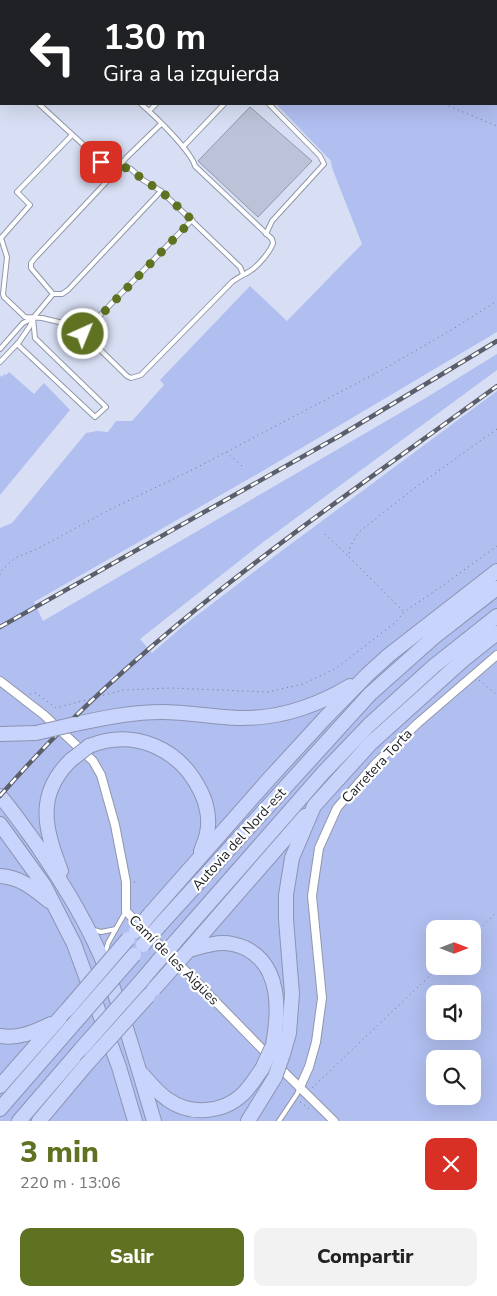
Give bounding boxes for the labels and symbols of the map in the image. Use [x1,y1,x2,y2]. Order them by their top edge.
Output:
pin [80,141,122,183]
position arrow [56,307,108,359]
street label: Carretera Torta [338,725,416,807]
street label: Autovia del Nord-est [188,784,290,894]
street label: Camí de les Aigües [125,911,223,1009]
north arrow [426,920,481,975]

